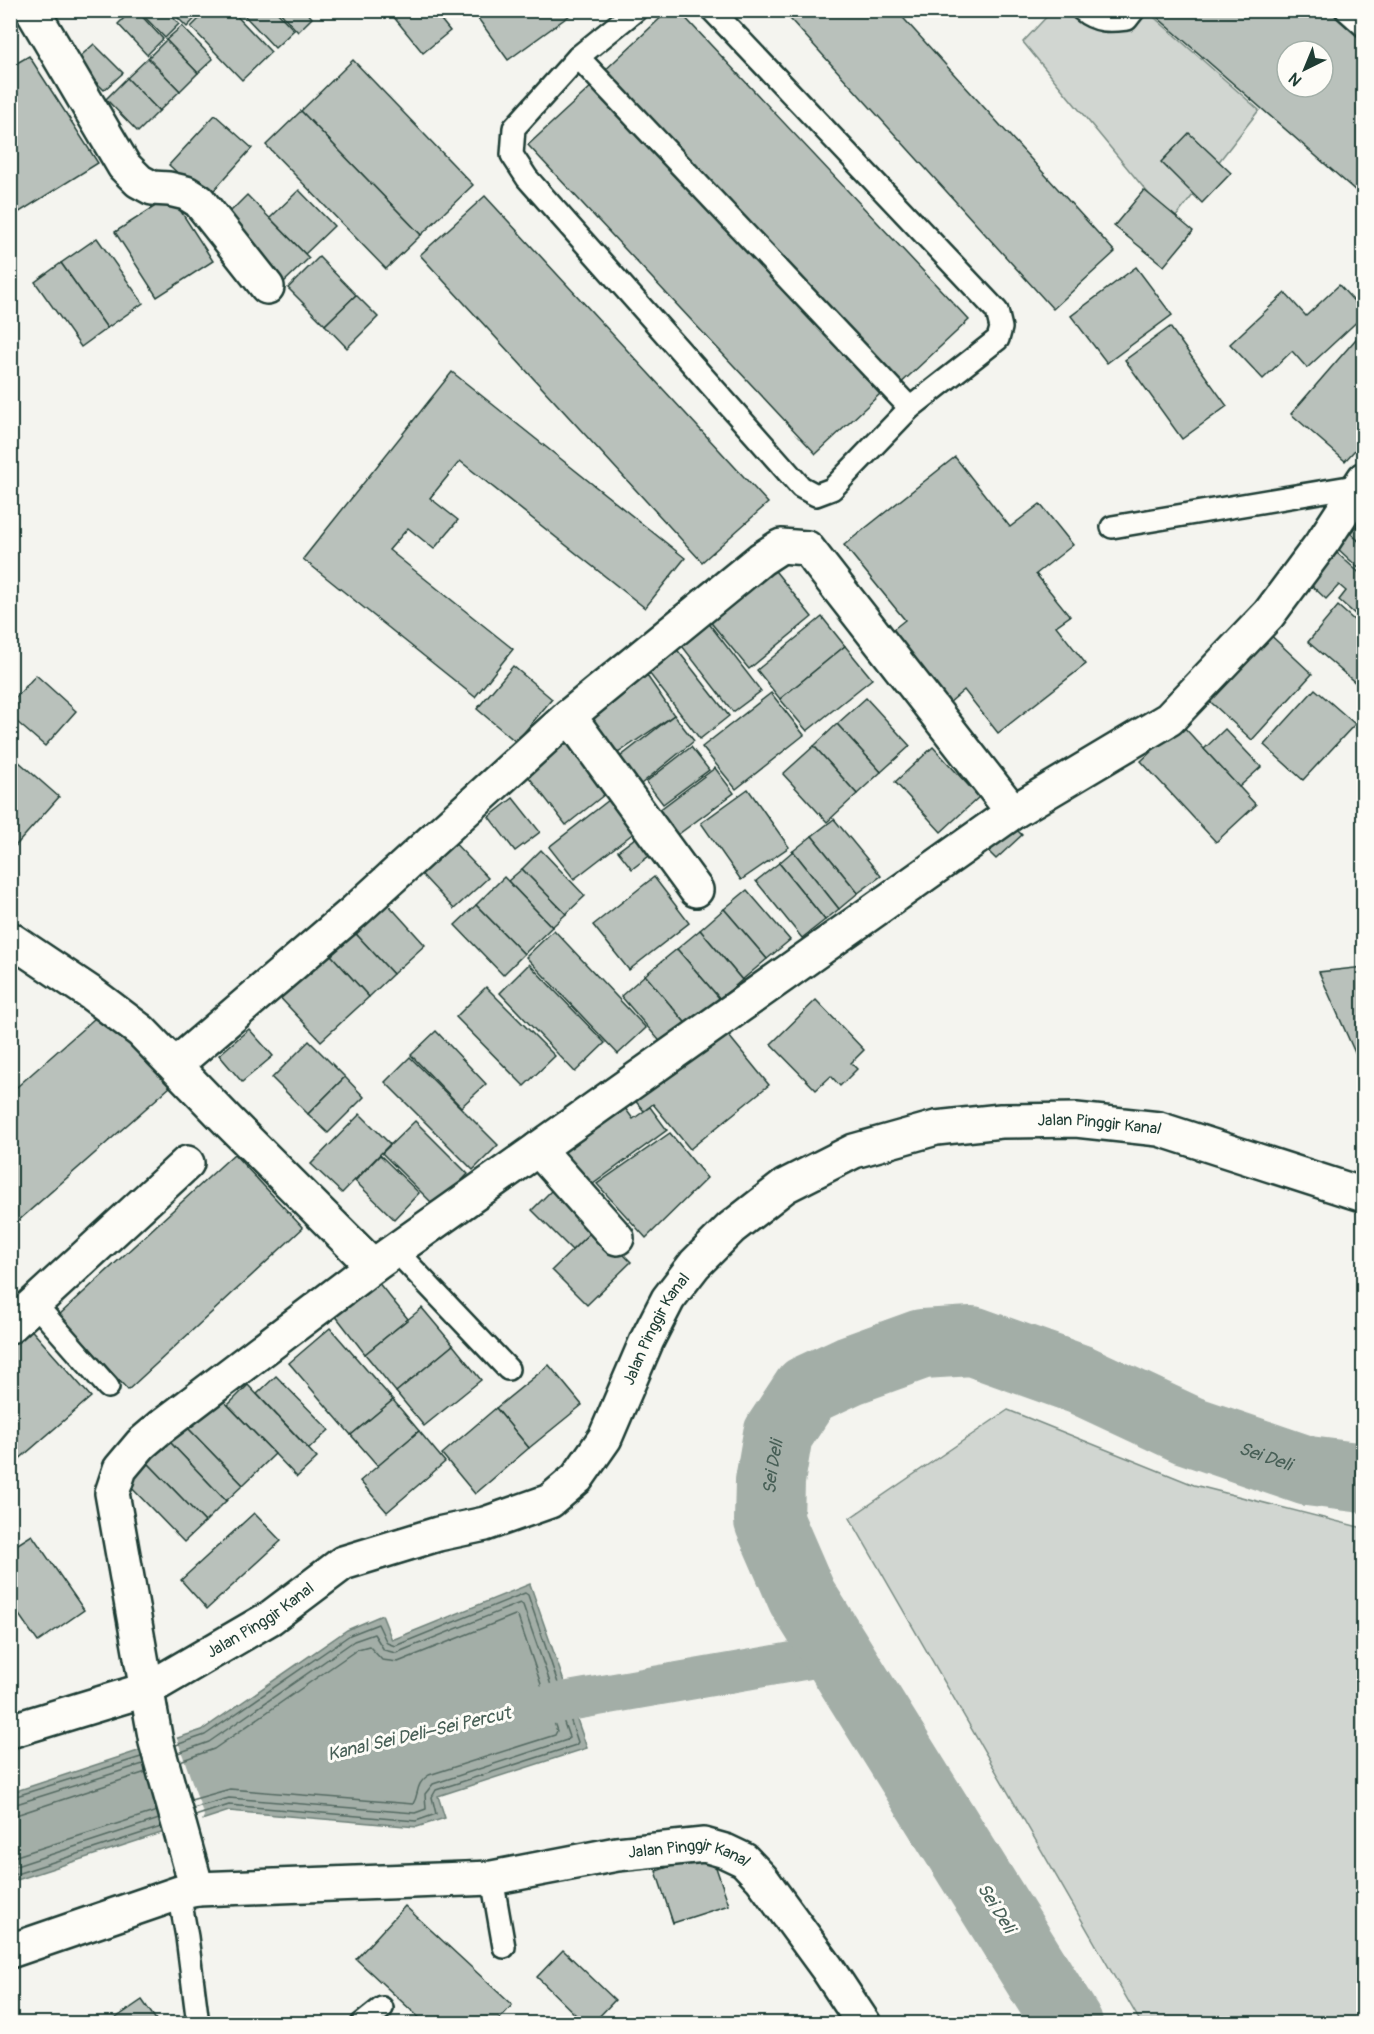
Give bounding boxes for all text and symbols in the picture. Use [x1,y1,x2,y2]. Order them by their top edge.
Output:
north arrow [1275,39,1335,99]
text: N [1285,68,1306,90]
street label: Jalan Pinggir Kanal [1037,1110,1164,1139]
street label: Jalan Pinggir Kanal [619,1269,694,1388]
water label: Sei Deli [758,1436,789,1494]
water label: Sei Deli [1236,1437,1297,1477]
street label: Jalan Pinggir Kanal [203,1578,318,1663]
water label: Kanal Sei Deli–Sei Percut [325,1701,515,1766]
street label: Jalan Pinggir Kanal [627,1835,755,1871]
water label: Sei Deli [972,1879,1022,1939]

